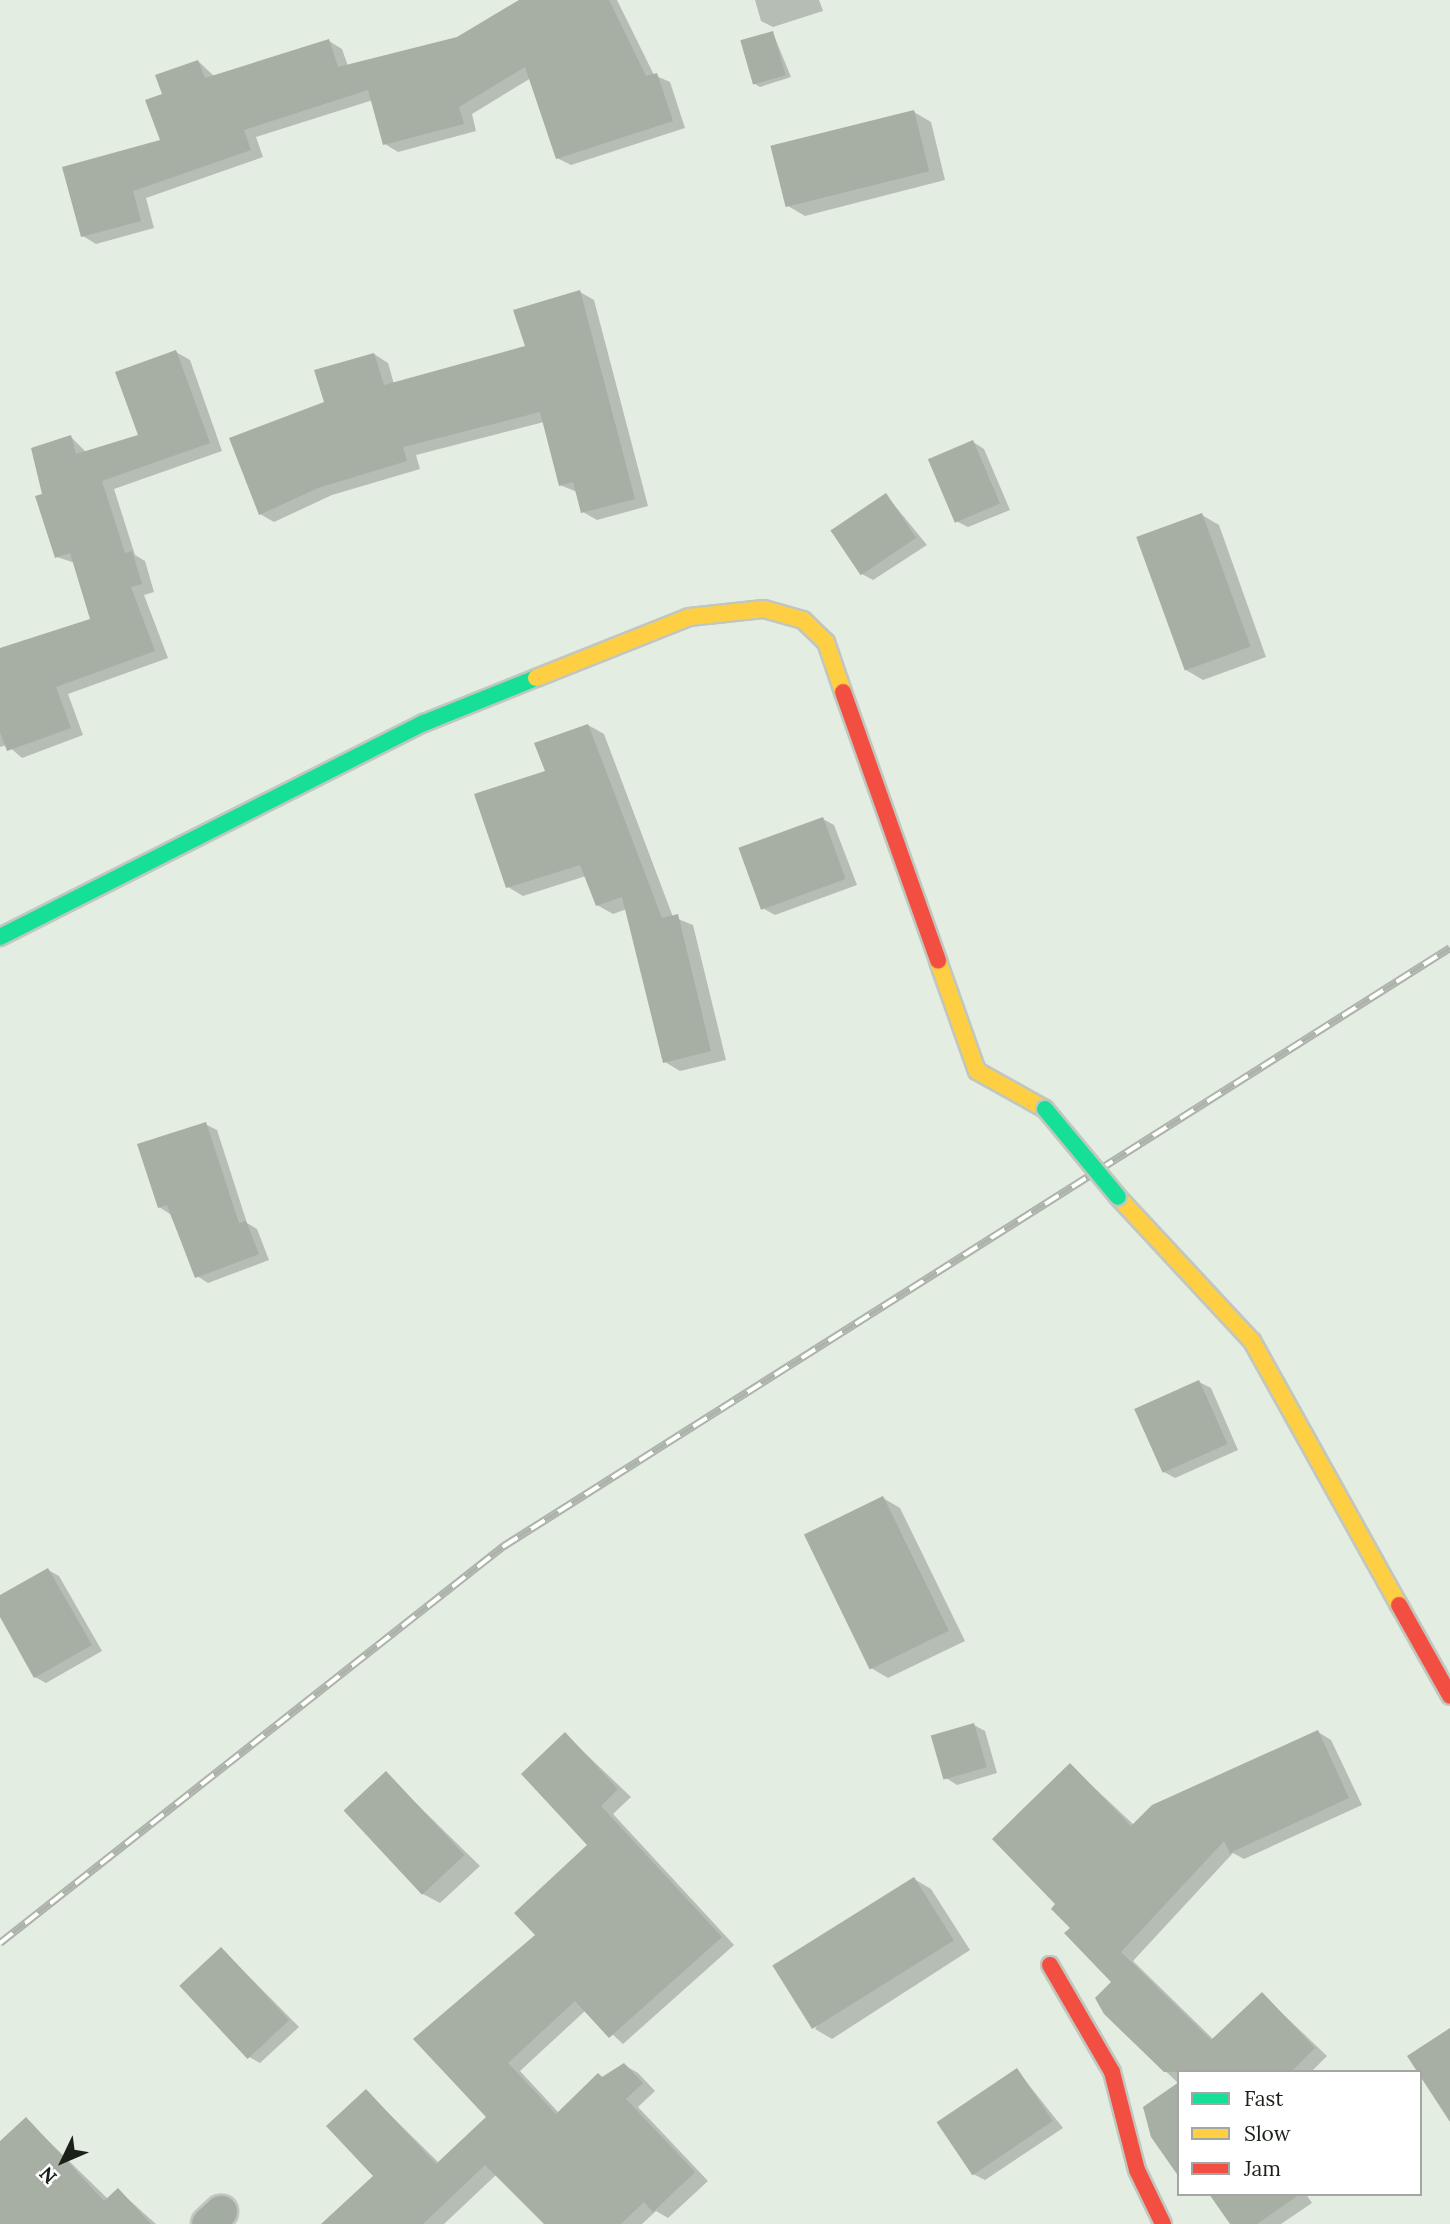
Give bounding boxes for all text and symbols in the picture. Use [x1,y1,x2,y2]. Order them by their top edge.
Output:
legend [1177,2070,1422,2196]
text: Fast [1244,2085,1283,2112]
text: Slow [1244,2120,1291,2147]
north arrow [28,2126,98,2196]
text: Jam [1244,2155,1281,2182]
text: N [34,2162,62,2189]

